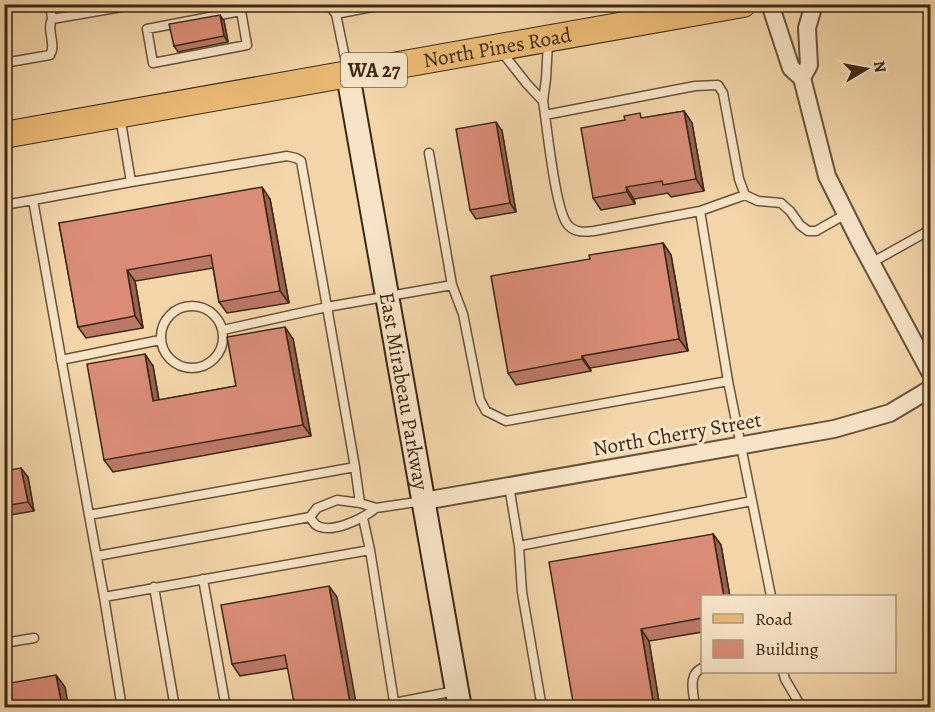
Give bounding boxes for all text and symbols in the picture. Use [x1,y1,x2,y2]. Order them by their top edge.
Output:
street label: North Pines Road [421,21,574,74]
north arrow [836,39,896,99]
road number: WA 27 [341,53,407,87]
text: N [868,59,892,75]
street label: East Mirabeau Parkway [373,290,435,493]
street label: North Cherry Street [590,405,764,463]
legend [701,595,896,673]
text: Road [755,607,793,631]
text: Building [755,637,819,661]

